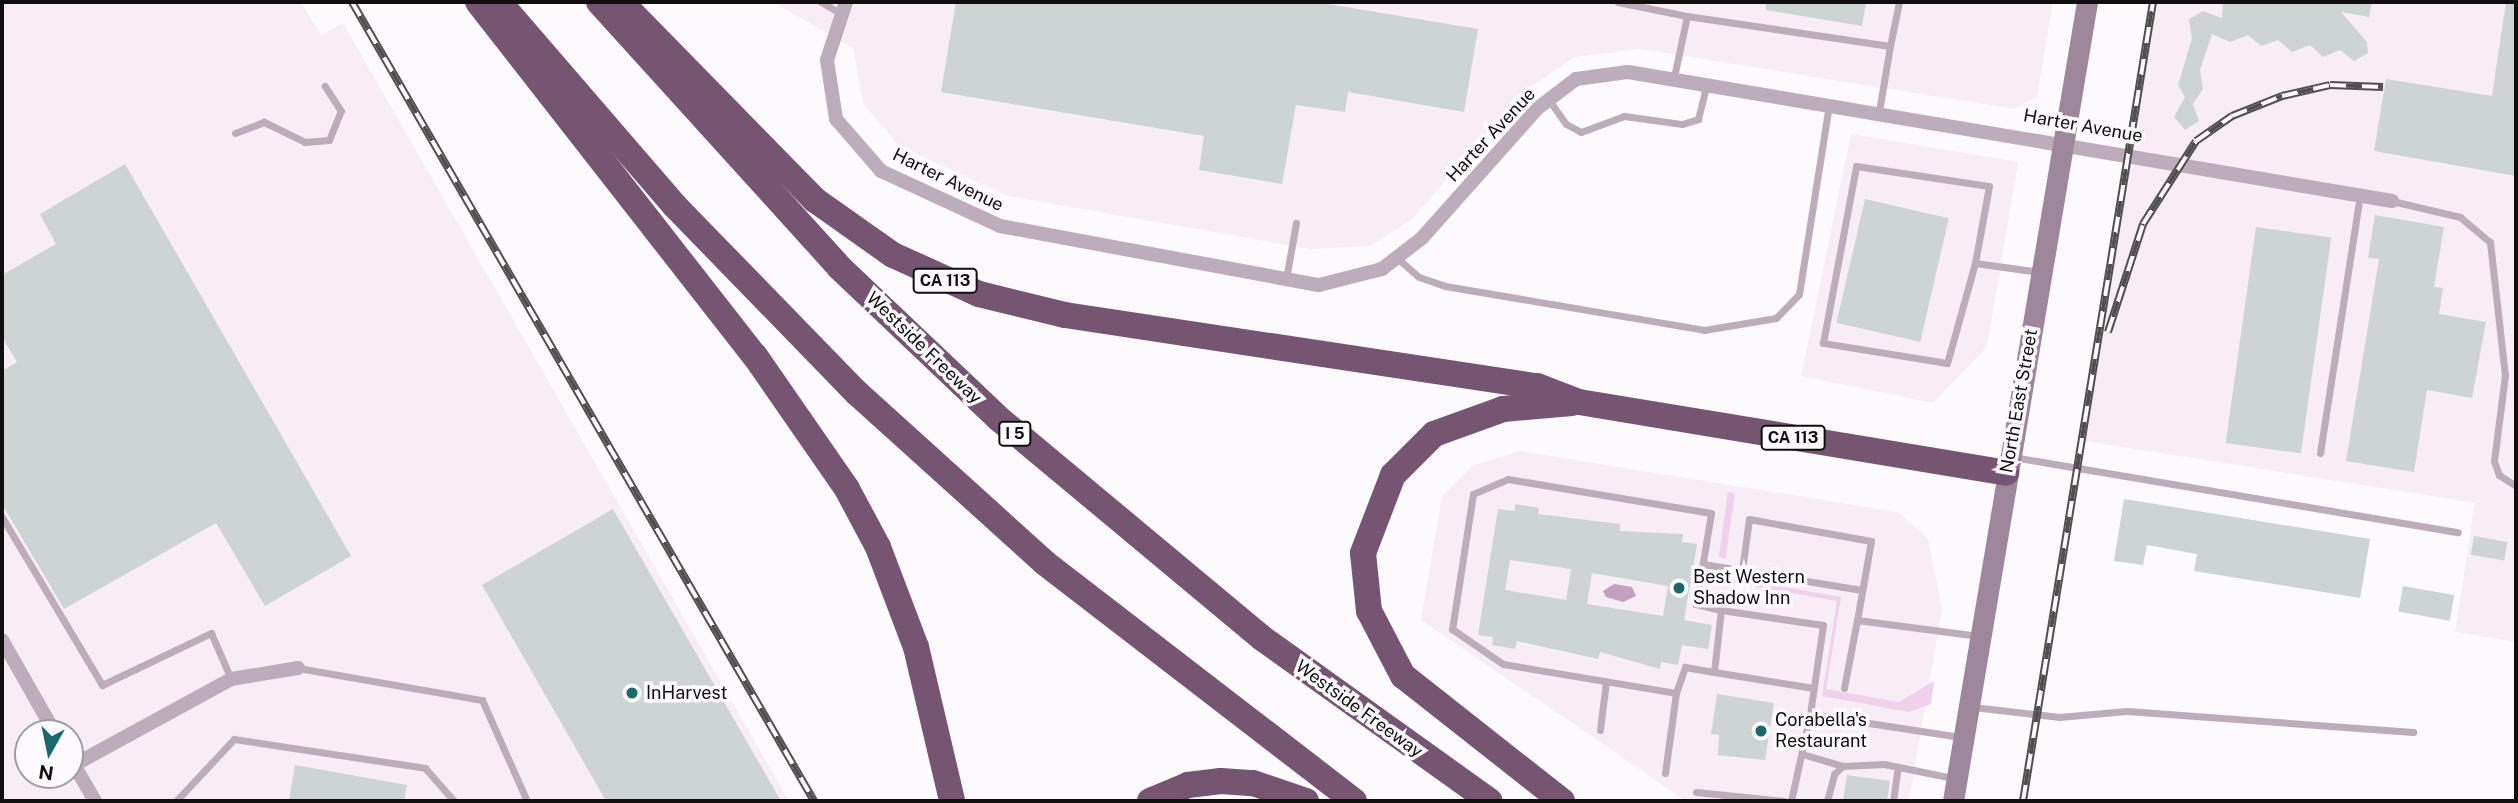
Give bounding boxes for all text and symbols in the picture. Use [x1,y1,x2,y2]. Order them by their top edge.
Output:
street label: Harter Avenue [1442,84,1540,186]
street label: Harter Avenue [2022,105,2144,147]
street label: Harter Avenue [889,144,1007,216]
road number: CA 113 [912,268,978,294]
street label: Westside Freeway [862,287,986,409]
street label: North East Street [1996,327,2042,475]
road number: I 5 [998,422,1032,446]
road number: CA 113 [1760,426,1826,450]
place label: Best Western Shadow Inn [1693,567,1805,610]
marker: Best Western Shadow Inn [1671,580,1687,596]
street label: Westside Freeway [1291,656,1427,762]
place label: InHarvest [646,682,727,704]
marker: InHarvest [624,685,640,701]
place label: Corabella's Restaurant [1775,710,1867,752]
north arrow [14,719,84,789]
marker: Corabella's Restaurant [1753,723,1769,739]
text: N [37,761,55,785]

